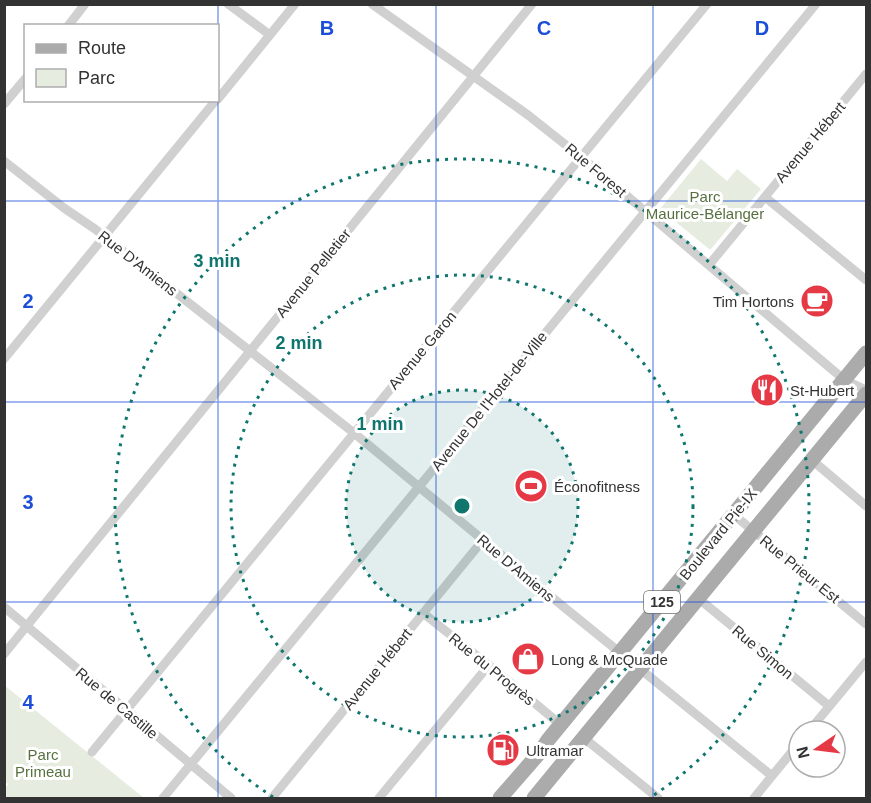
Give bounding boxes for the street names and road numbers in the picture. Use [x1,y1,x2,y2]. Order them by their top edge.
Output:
street label: Avenue Hébert [771,98,849,186]
street label: Rue Forest [562,140,631,201]
street label: Avenue Pelletier [272,225,354,321]
street label: Rue D'Amiens [95,227,181,299]
street label: Avenue Garon [384,308,460,392]
street label: Avenue De l'Hotel-de-Ville [428,328,550,474]
street label: Boulevard Pie-IX [676,485,760,583]
street label: Rue D'Amiens [474,531,558,605]
street label: Rue Prieur Est [757,532,844,607]
road number: 125 [644,591,680,613]
street label: Rue Simon [729,622,797,682]
street label: Avenue Hébert [339,624,416,713]
street label: Rue du Progrès [446,629,538,709]
street label: Rue de Castille [73,664,161,742]

